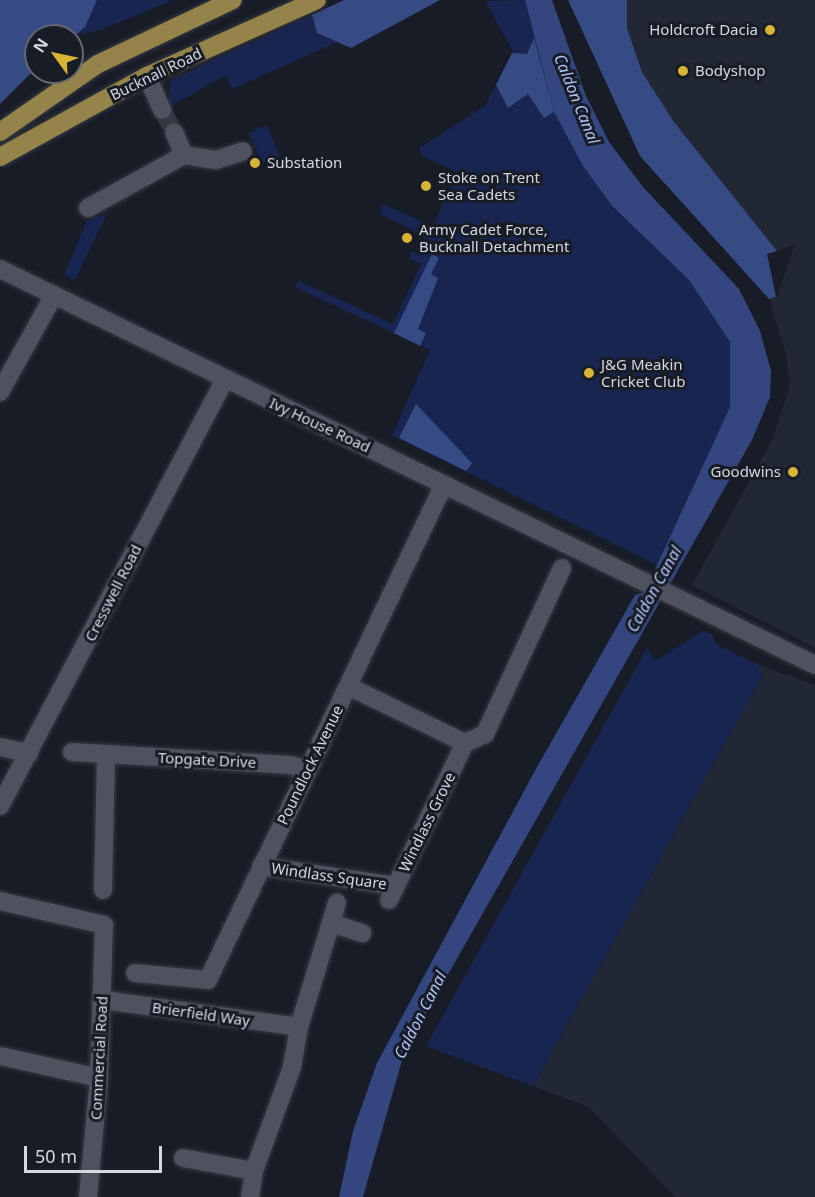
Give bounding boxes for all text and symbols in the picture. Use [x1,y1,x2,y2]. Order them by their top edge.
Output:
place label: Holdcroft Dacia [649,21,758,39]
marker: Holdcroft Dacia [763,23,777,37]
north arrow [24,24,84,84]
text: N [28,34,53,57]
street label: Bucknall Road [107,44,205,104]
water label: Caldon Canal [550,51,604,147]
place label: Bodyshop [695,62,765,80]
marker: Bodyshop [676,64,690,78]
place label: Substation [267,154,342,172]
marker: Substation [248,156,262,170]
place label: Stoke on Trent Sea Cadets [438,168,540,203]
marker: Stoke on Trent Sea Cadets [419,179,433,193]
place label: Army Cadet Force, Bucknall Detachment [419,220,569,255]
marker: Army Cadet Force, Bucknall Detachment [400,231,414,245]
place label: J&G Meakin Cricket Club [601,355,685,390]
marker: J&G Meakin Cricket Club [582,366,596,380]
street label: Ivy House Road [267,394,373,456]
place label: Goodwins [711,463,781,481]
marker: Goodwins [786,465,800,479]
street label: Cresswell Road [81,542,145,644]
water label: Caldon Canal [623,543,685,635]
street label: Poundlock Avenue [273,702,347,828]
street label: Topgate Drive [158,748,256,772]
street label: Windlass Grove [395,769,459,875]
street label: Windlass Square [270,859,388,893]
water label: Caldon Canal [390,968,450,1062]
street label: Commercial Road [87,995,111,1121]
street label: Brierfield Way [151,998,251,1030]
scale bar [27,1134,165,1172]
text: 50 m [35,1144,77,1168]

